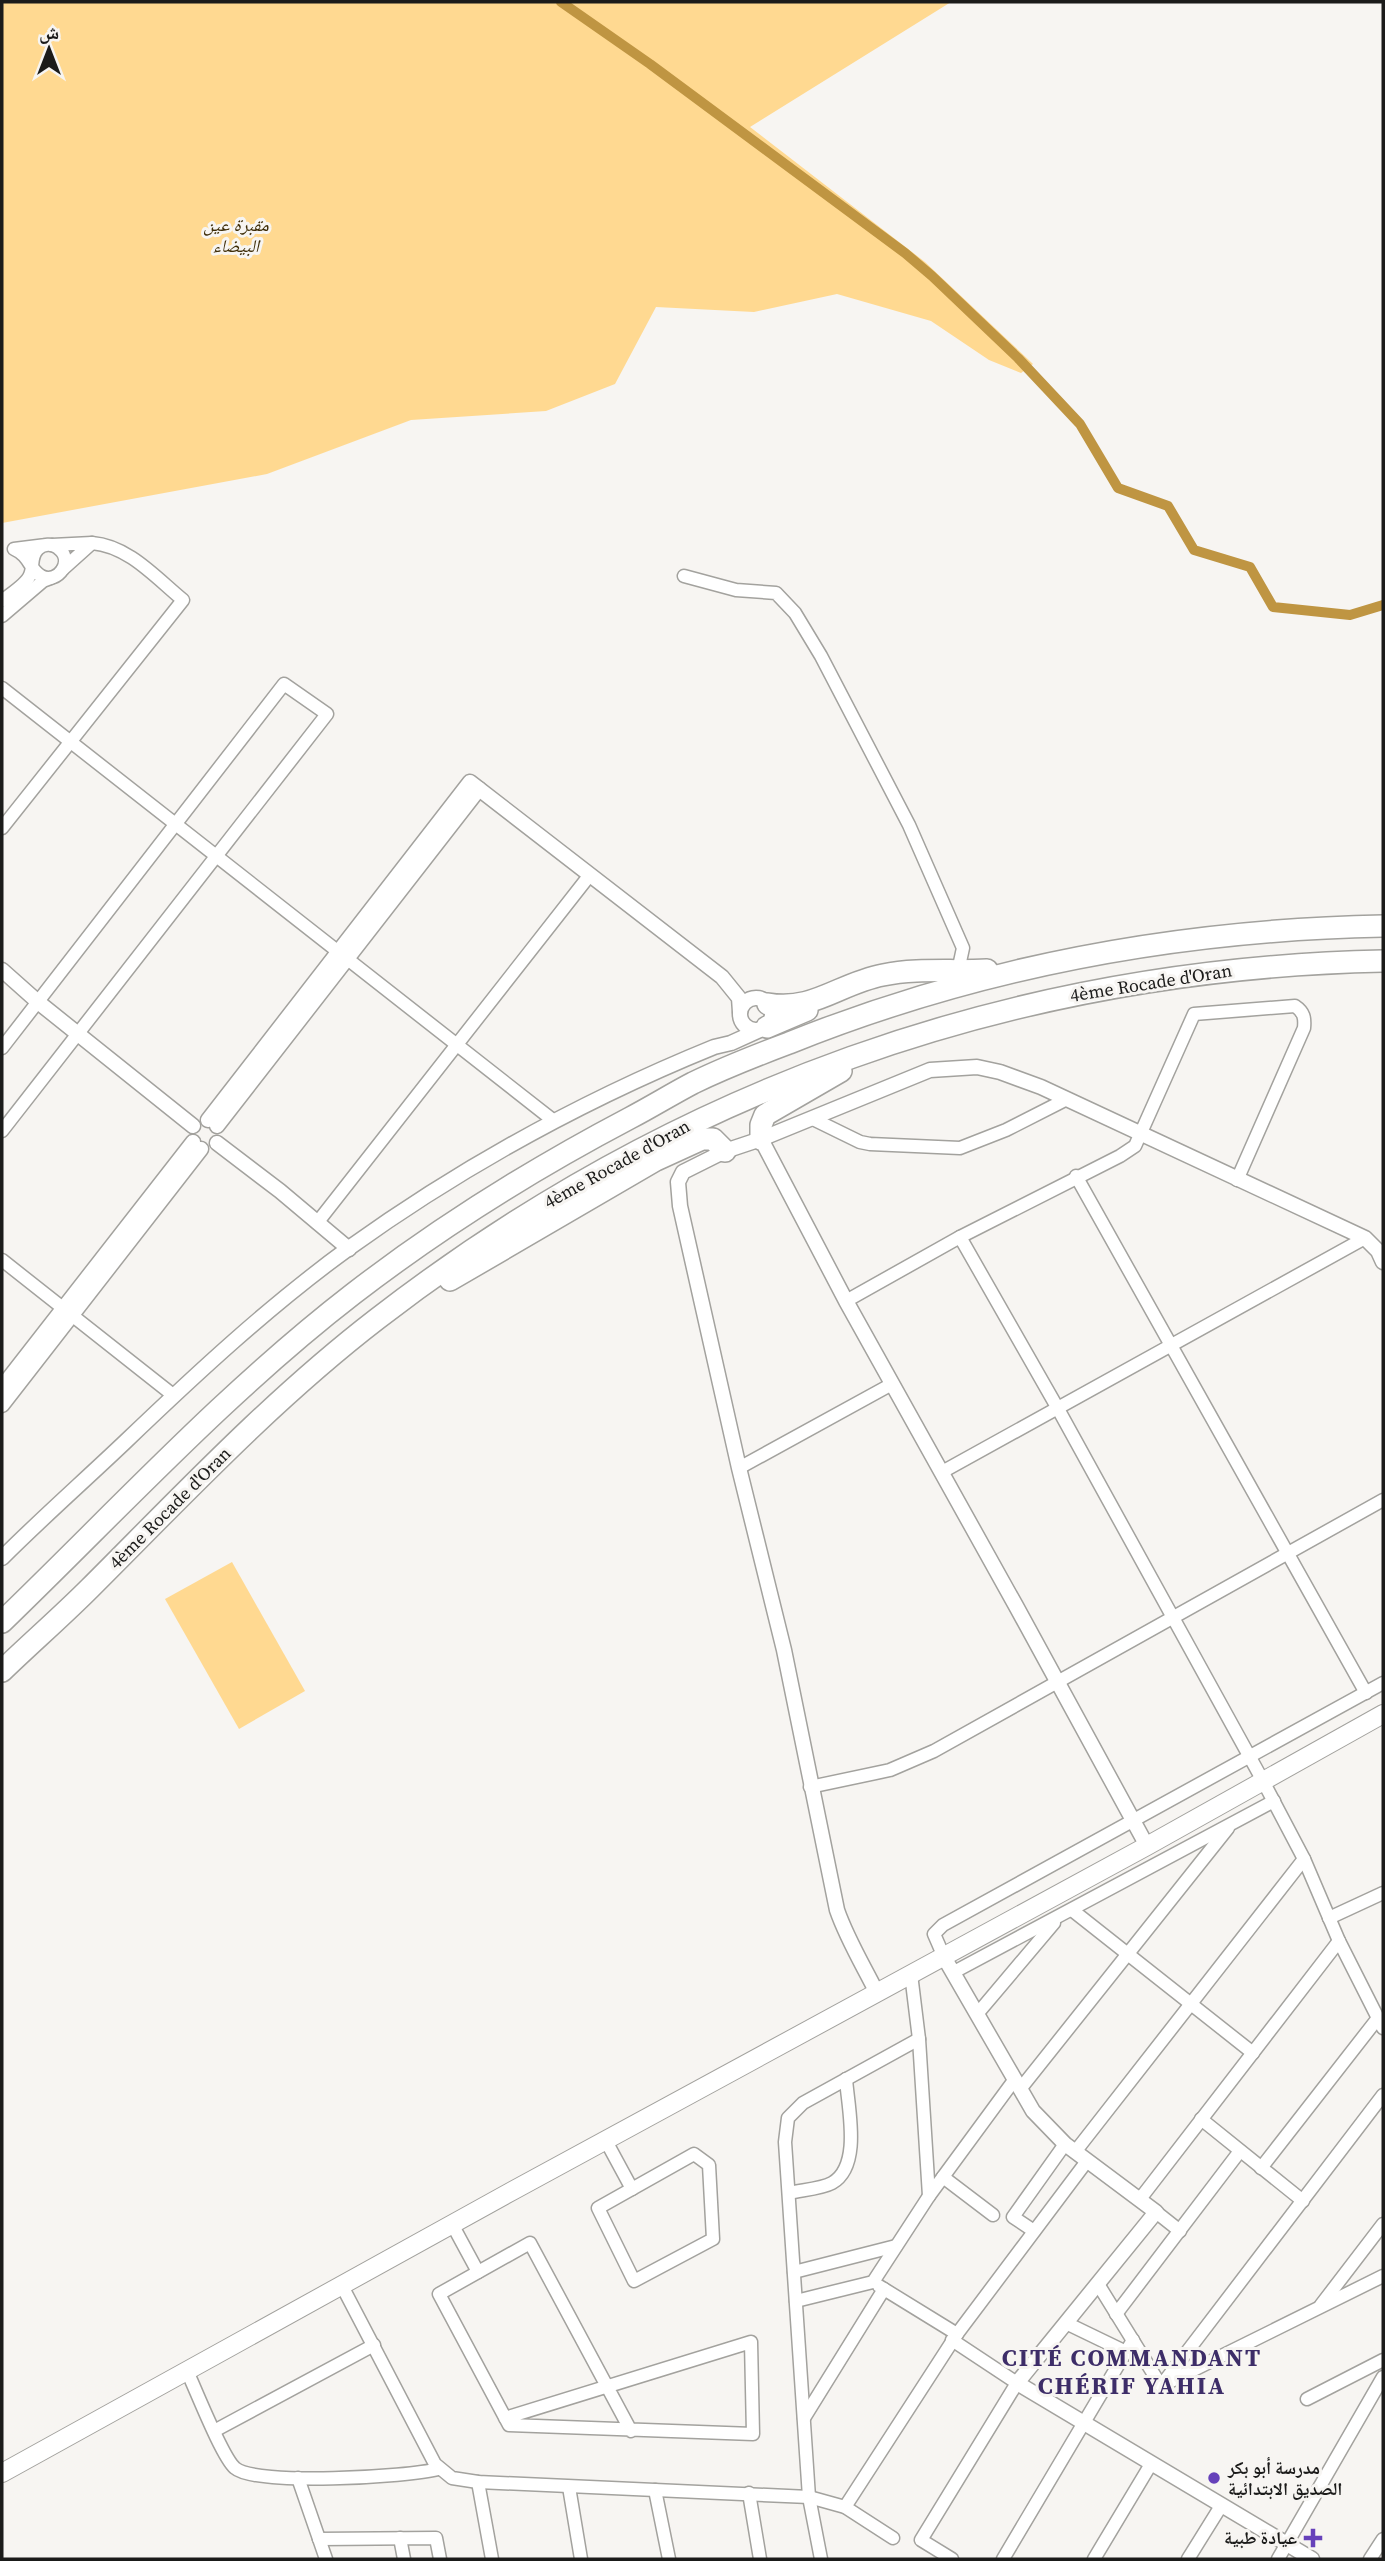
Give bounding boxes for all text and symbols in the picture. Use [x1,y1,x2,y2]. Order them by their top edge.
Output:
north arrow [14,14,84,84]
text: ش [39,19,59,45]
park label: مقبرة عين البيضاء [203,212,269,258]
street label: 4ème Rocade d'Oran [1068,957,1234,1008]
street label: 4ème Rocade d'Oran [539,1113,694,1214]
street label: 4ème Rocade d'Oran [103,1441,236,1574]
district label: CITÉ COMMANDANT CHÉRIF YAHIA [1002,2341,1262,2402]
place label: مدرسة أبو بكر الصديق الابتدائية [1227,2455,1342,2501]
marker: مدرسة أبو بكر الصديق الابتدائية [1206,2470,1222,2486]
place label: عيادة طبية [1224,2525,1297,2550]
marker: عيادة طبية [1303,2528,1323,2548]

